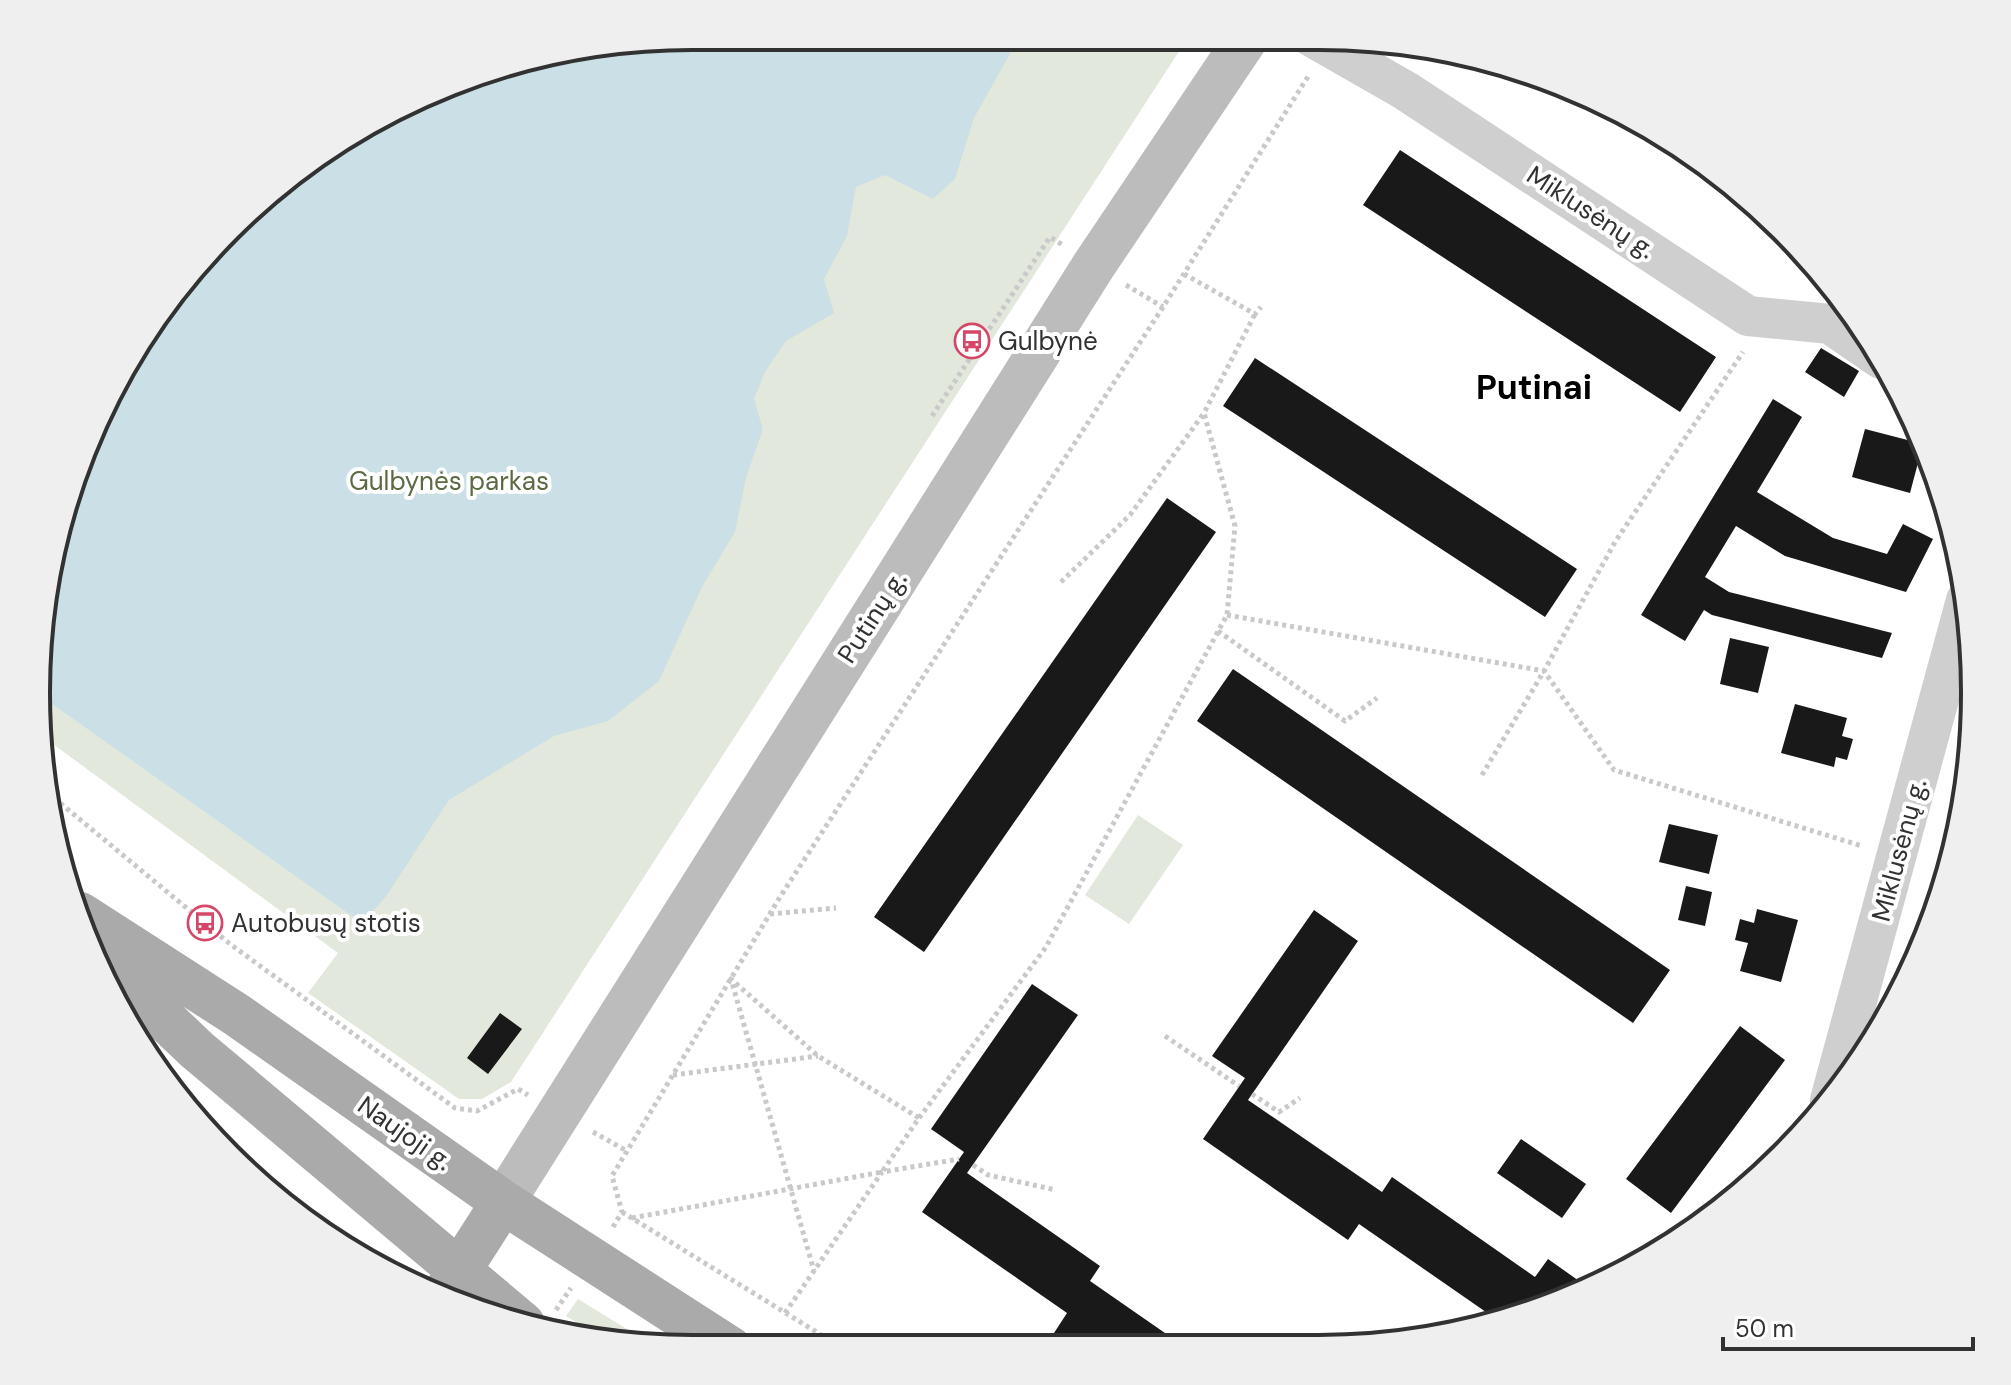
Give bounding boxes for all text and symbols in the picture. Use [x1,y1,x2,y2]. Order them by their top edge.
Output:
street label: Miklusėnų g. [1520,158,1662,266]
bus stop icon: Gulbynė [953,322,991,360]
place label: Gulbynė [998,324,1098,358]
district label: Putinai [1476,365,1592,410]
park label: Gulbynės parkas [349,464,549,498]
street label: Putinų g. [830,565,914,669]
street label: Miklusėnų g. [1864,775,1934,925]
bus stop icon: Autobusų stotis [186,904,224,942]
place label: Autobusų stotis [231,906,421,940]
street label: Naujoji g. [351,1088,459,1178]
scale bar [1723,1301,1973,1351]
text: 50 m [1735,1313,1794,1344]

